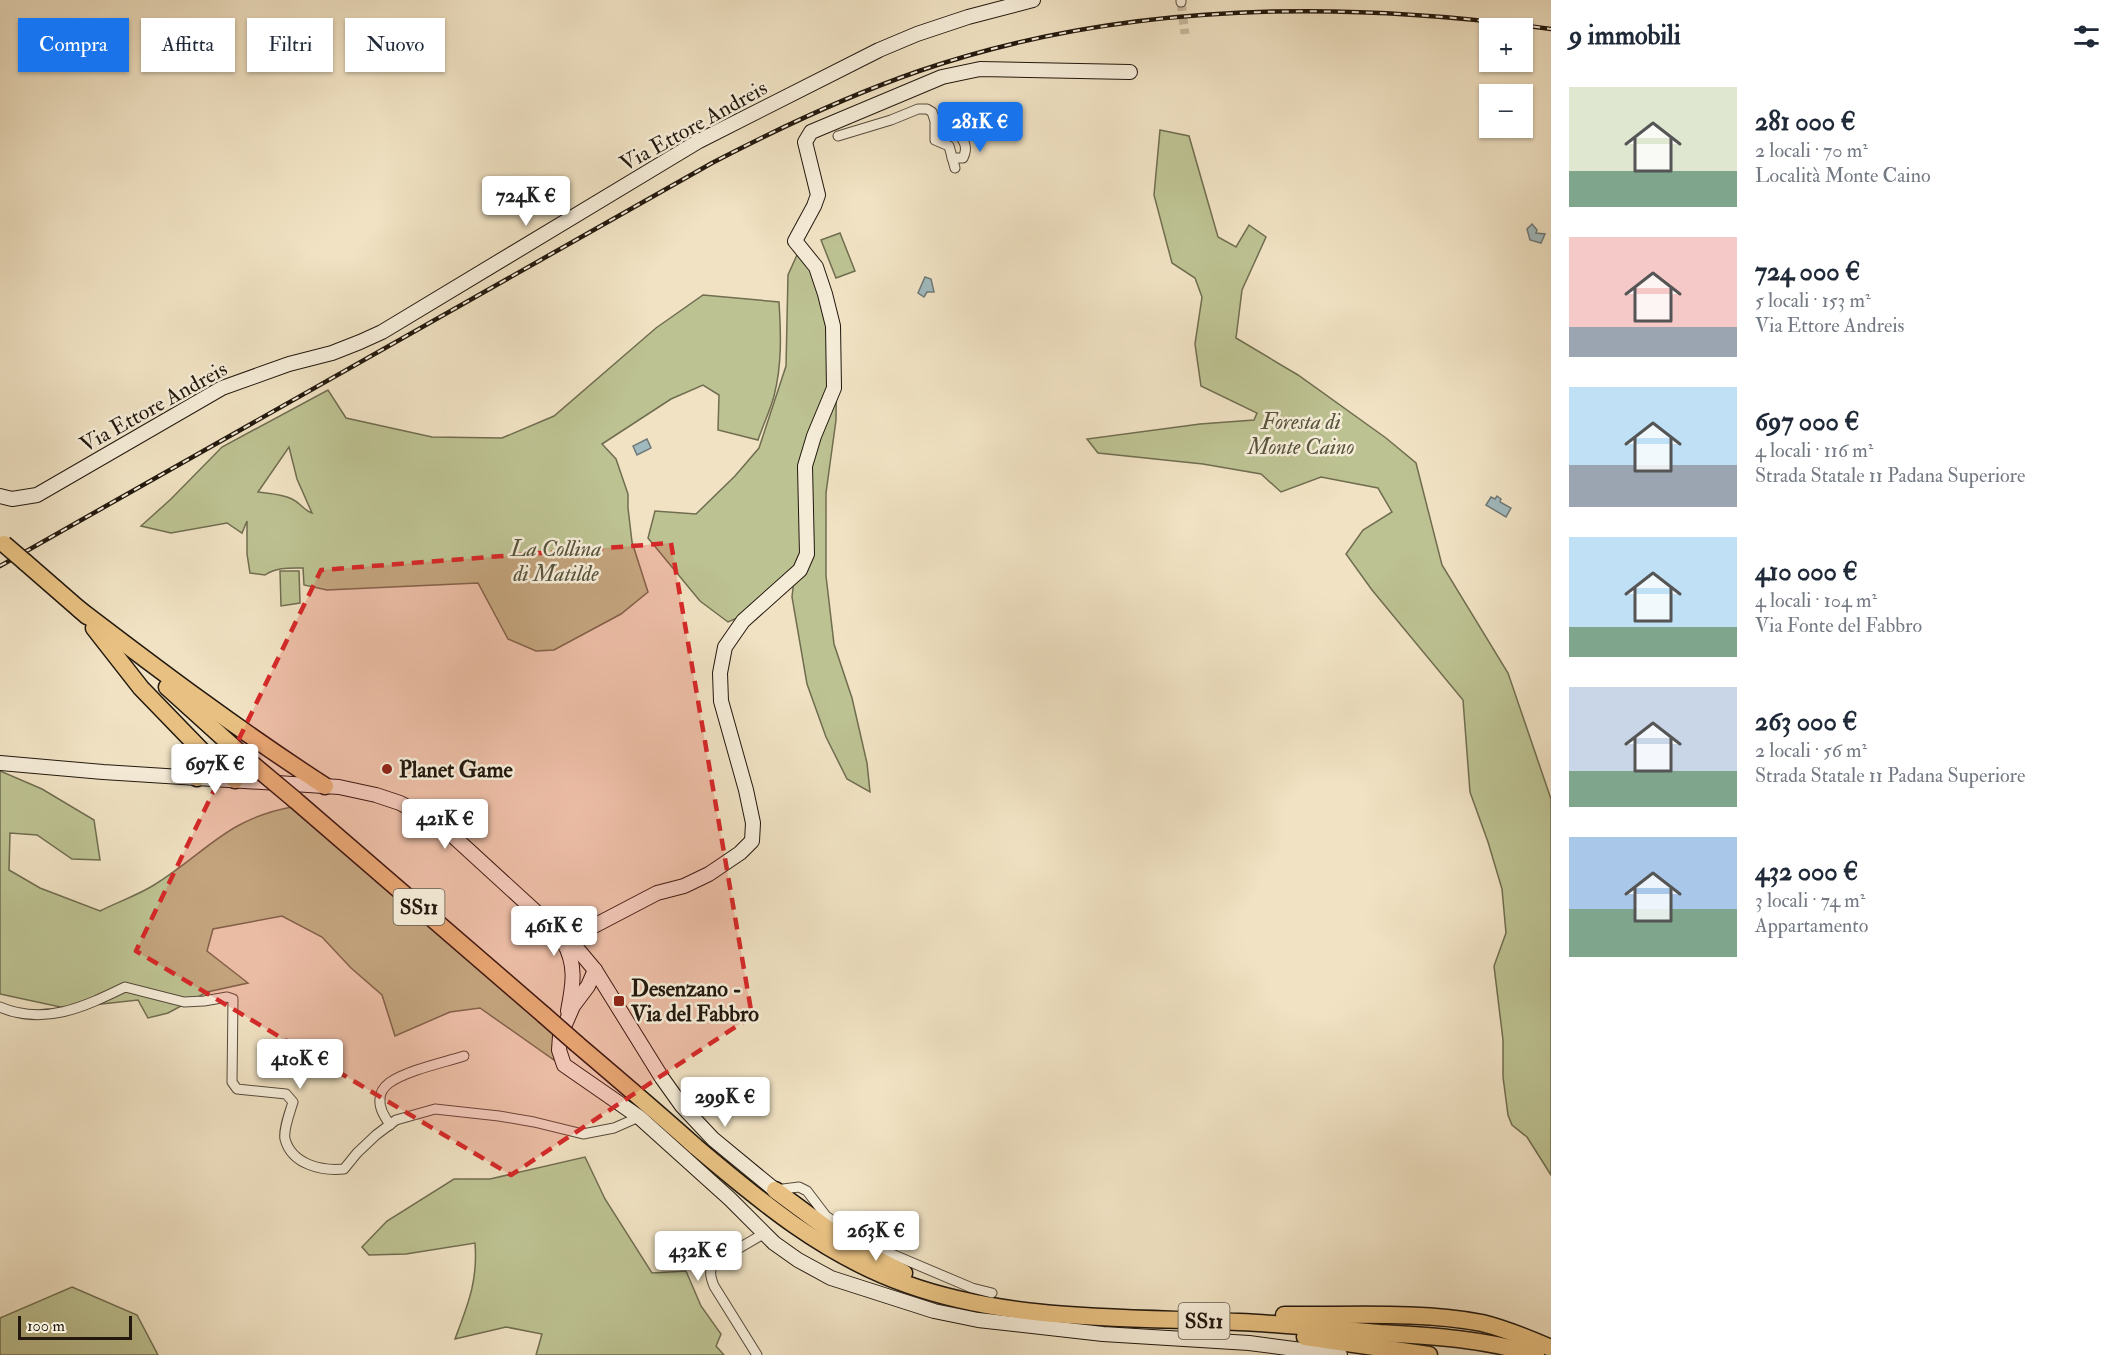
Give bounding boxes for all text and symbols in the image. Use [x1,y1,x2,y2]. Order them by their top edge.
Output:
chip: Compra [18,18,129,72]
chip: Affitta [141,18,235,72]
chip: Filtri [247,18,333,72]
chip: Nuovo [345,18,445,72]
map controls [1479,18,1533,138]
button: + [1479,18,1533,72]
text: 9 immobili [1569,20,1681,52]
icon: filters [2070,20,2103,53]
street label: Via Ettore Andreis [615,74,772,178]
button: − [1479,84,1533,138]
pin: 281K € [931,102,1029,153]
text: 281 000 € [1755,106,1856,138]
text: 281K € [952,109,1008,134]
icon: home [1617,111,1689,183]
text: 2 locali · 70 m² [1755,138,1868,163]
text: Località Monte Caino [1755,163,1931,188]
pin: 724K € [477,176,575,227]
text: 724K € [496,183,556,208]
text: 724 000 € [1755,256,1860,288]
icon: home [1617,261,1689,333]
text: 5 locali · 153 m² [1755,288,1871,313]
text: Via Ettore Andreis [1755,313,1904,338]
street label: Via Ettore Andreis [75,355,232,459]
text: 697 000 € [1755,406,1860,438]
park label: Foresta di Monte Caino [1246,408,1355,461]
icon: home [1617,411,1689,483]
text: 4 locali · 116 m² [1755,438,1873,463]
text: Strada Statale 11 Padana Superiore [1755,463,2025,488]
park label: La Collina di Matilde [510,535,601,588]
text: 410 000 € [1755,556,1858,588]
icon: home [1617,561,1689,633]
text: 4 locali · 104 m² [1755,588,1877,613]
text: Via Fonte del Fabbro [1755,613,1922,638]
text: 263 000 € [1755,706,1857,738]
icon: home [1617,711,1689,783]
text: 2 locali · 56 m² [1755,738,1867,763]
pin: 697K € [166,744,264,795]
text: 697K € [185,751,245,776]
place label: Planet Game [399,756,513,784]
marker: Planet Game [380,762,394,776]
text: Strada Statale 11 Padana Superiore [1755,763,2025,788]
pin: 421K € [396,799,494,850]
text: 421K € [416,806,474,831]
text: 432 000 € [1755,856,1858,888]
icon: home [1617,861,1689,933]
text: 3 locali · 74 m² [1755,888,1865,913]
road number: SS11 [394,889,444,925]
pin: 461K € [505,906,603,957]
text: 461K € [525,913,583,938]
text: Appartamento [1755,913,1868,938]
place label: Desenzano - Via del Fabbro [630,975,759,1028]
marker: Desenzano - Via del Fabbro [612,994,626,1008]
pin: 410K € [251,1039,349,1090]
text: 410K € [271,1046,329,1071]
pin: 299K € [676,1077,774,1128]
text: 299K € [695,1084,755,1109]
pin: 263K € [827,1211,925,1262]
text: 263K € [847,1218,905,1243]
pin: 432K € [649,1231,747,1282]
text: 432K € [669,1238,727,1263]
road number: SS11 [1178,1303,1230,1339]
scale bar [18,1313,132,1340]
text: 100 m [27,1316,65,1336]

